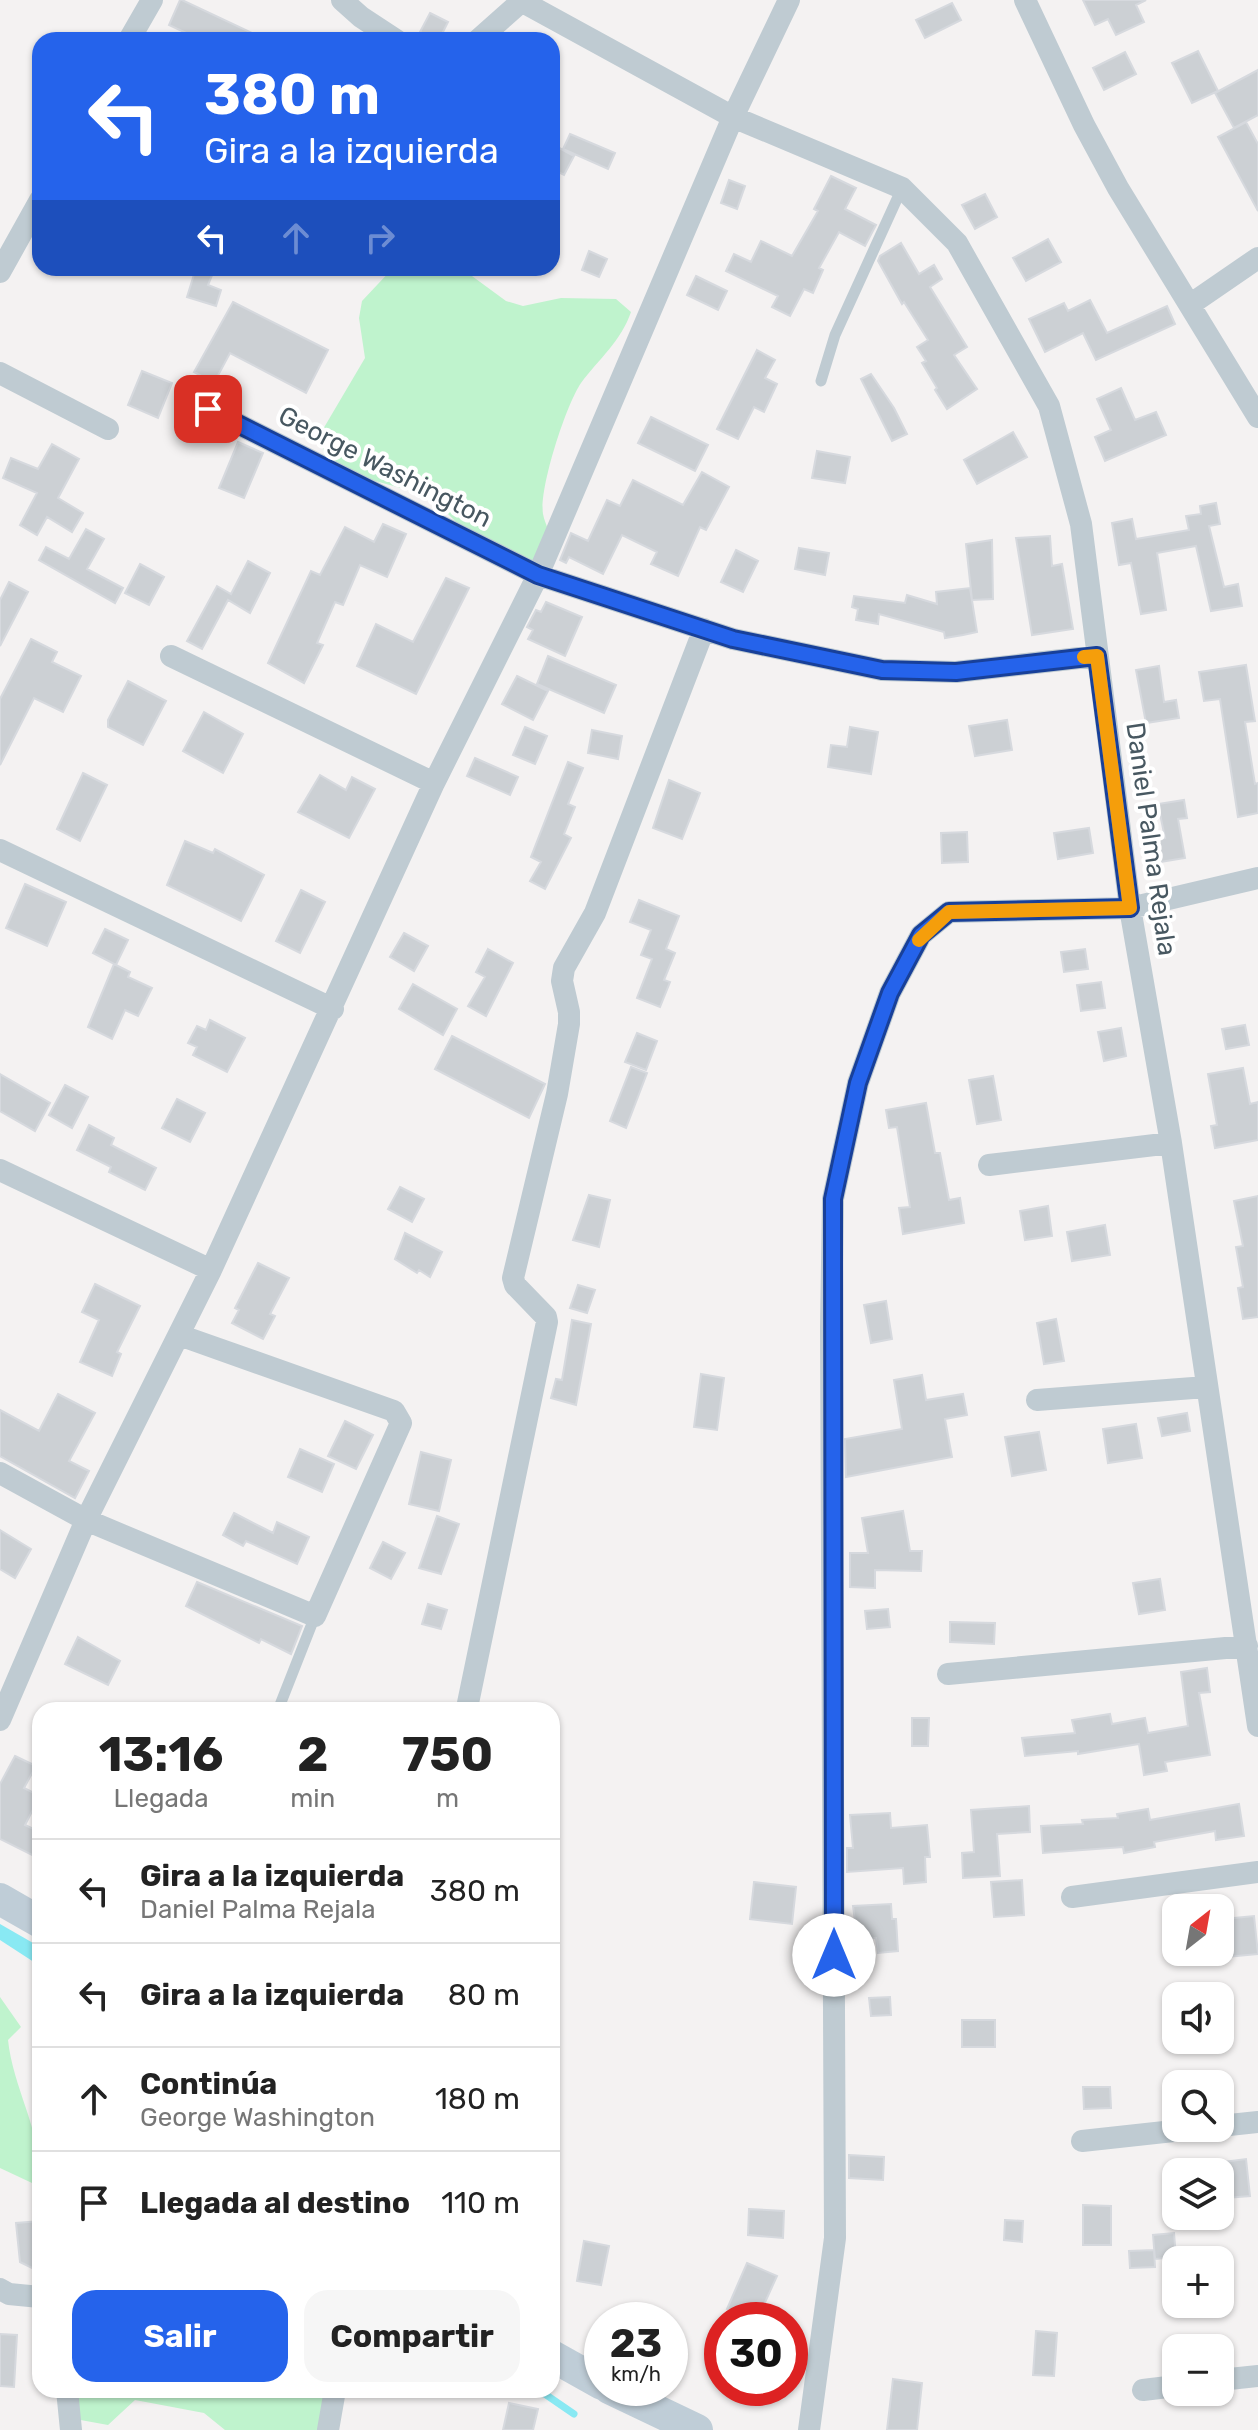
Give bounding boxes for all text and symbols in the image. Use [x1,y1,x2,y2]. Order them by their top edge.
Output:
text: 380 m [204,62,380,128]
icon: left [72,64,176,168]
text: Gira a la izquierda [204,129,499,172]
icon: left [190,216,234,260]
icon: ahead [274,216,318,260]
icon: right [358,216,402,260]
pin [174,375,242,443]
icon: arrive [186,387,230,431]
street label: George Washington [273,400,497,534]
street label: Daniel Palma Rejala [1119,720,1183,958]
text: 13:16 [99,1726,223,1783]
text: 2 [297,1726,328,1783]
text: 750 [402,1726,493,1783]
text: Llegada [113,1783,209,1814]
text: min [290,1783,335,1814]
text: m [436,1783,459,1814]
text: Gira a la izquierda [140,1858,404,1894]
icon: left [72,1869,116,1913]
text: 380 m [430,1873,520,1909]
text: Daniel Palma Rejala [140,1894,376,1925]
north arrow [1162,1894,1234,1966]
map controls [1162,1894,1234,2406]
position arrow [792,1913,876,1997]
icon: left [72,1973,116,2017]
text: Gira a la izquierda [140,1977,404,2013]
text: 80 m [448,1977,520,2013]
button: sound [1162,1982,1234,2054]
text: Continúa [140,2066,277,2102]
button: search [1162,2070,1234,2142]
icon: ahead [72,2077,116,2121]
text: 180 m [435,2081,520,2117]
text: George Washington [140,2102,375,2133]
button: layers [1162,2158,1234,2230]
icon: arrive [72,2181,116,2225]
text: Llegada al destino [140,2185,410,2221]
text: 110 m [441,2185,520,2221]
button: + [1162,2246,1234,2318]
button: Salir [72,2290,288,2382]
button: Compartir [304,2290,520,2382]
speed limit sign: 30 [704,2302,808,2406]
text: 23 [610,2320,662,2367]
button: − [1162,2334,1234,2406]
text: km/h [611,2362,661,2386]

